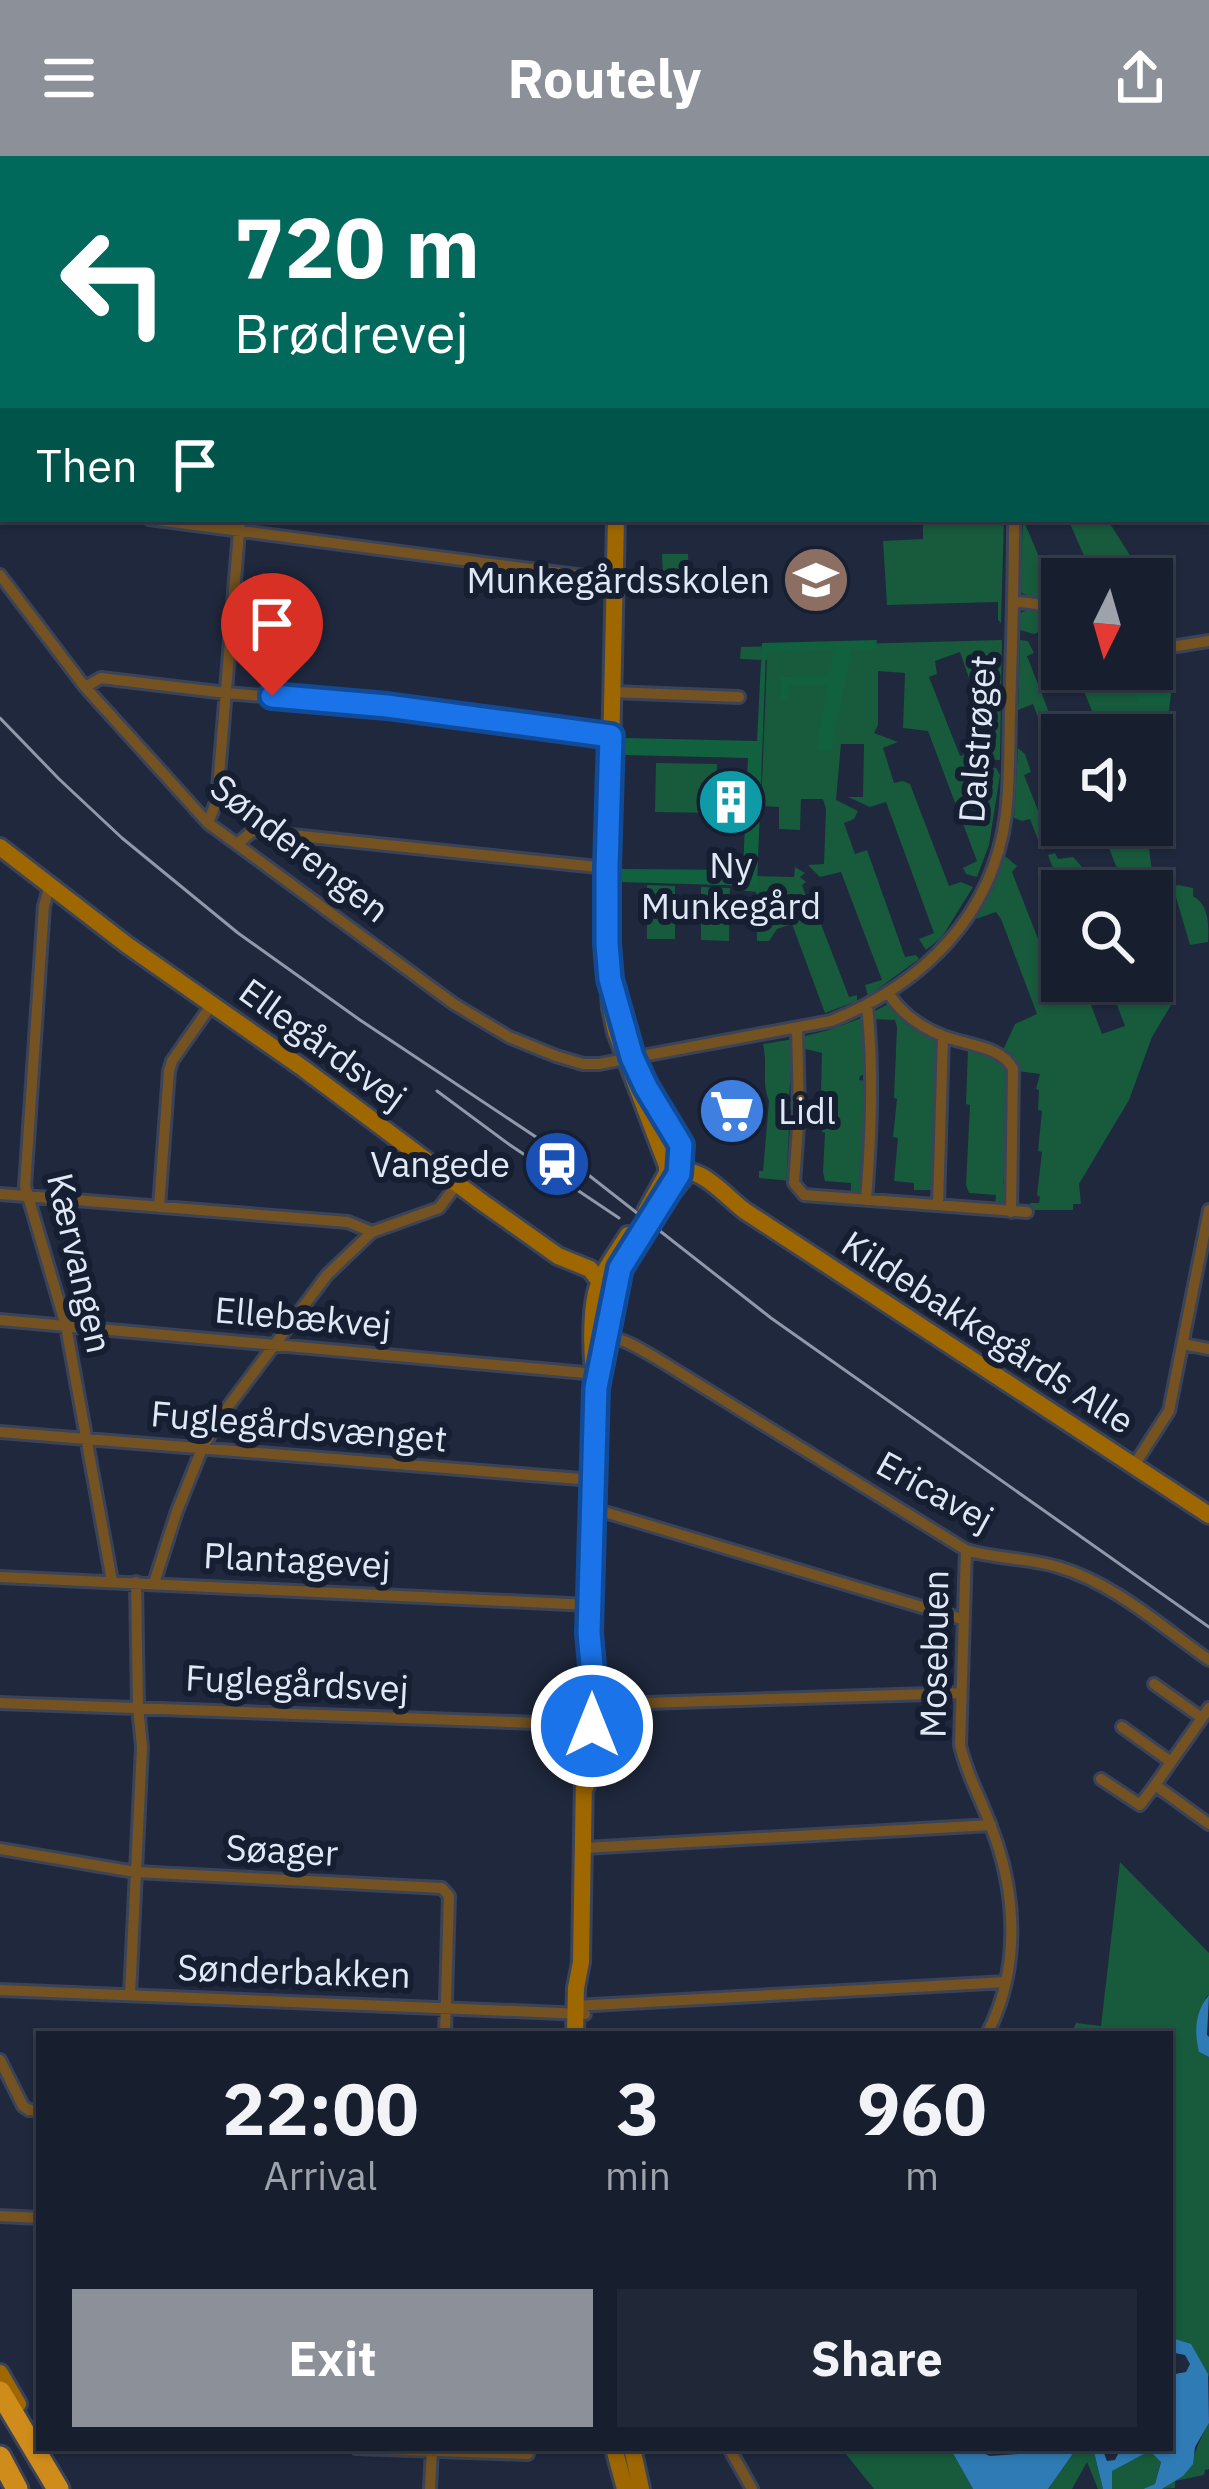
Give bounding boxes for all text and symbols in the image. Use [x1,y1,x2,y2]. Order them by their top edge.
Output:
text: Routely [508,43,701,113]
icon: menu [36,45,102,111]
icon: share [1107,45,1173,111]
text: 720 m [234,192,480,301]
icon: left [36,204,192,360]
text: Brødrevej [234,298,469,368]
icon: arrive [162,432,228,498]
text: Then [36,436,138,494]
school or university icon: Munkegårdsskolen [781,545,851,615]
place label: Munkegårdsskolen [466,556,770,603]
north arrow [1041,558,1173,690]
map controls [1041,558,1173,1002]
pin [221,573,323,696]
icon: arrive [239,591,305,657]
street label: Dalstrøget [947,654,1006,824]
button: sound [1041,714,1173,846]
street label: Sønderengen [201,763,399,932]
building icon: Ny Munkegård [696,767,766,837]
place label: Ny Munkegård [641,841,821,929]
button: search [1041,870,1173,1002]
street label: Ellegårdsvej [230,967,416,1120]
supermarket icon: Lidl [697,1076,767,1146]
place label: Lidl [778,1087,836,1134]
station icon: Vangede [522,1129,592,1199]
place label: Vangede [370,1140,510,1187]
street label: Kærvangen [37,1168,124,1357]
street label: Kildebakkegårds Alle [833,1219,1144,1444]
street label: Ellebækvej [213,1285,393,1348]
street label: Fuglegårdsvænget [149,1389,449,1462]
street label: Ericavej [869,1439,1002,1542]
street label: Plantagevej [202,1531,392,1588]
street label: Mosebuen [909,1569,958,1739]
street label: Fuglegårdsvej [184,1653,410,1712]
position arrow [529,1663,655,1789]
street label: Søager [225,1823,339,1876]
street label: Sønderbakken [177,1943,411,1998]
text: 22:00 [222,2061,419,2155]
text: 3 [616,2061,660,2155]
text: 960 [857,2061,987,2155]
text: Arrival [264,2150,377,2201]
text: min [605,2150,671,2201]
text: m [905,2150,939,2201]
button: Exit [72,2289,593,2427]
button: Share [617,2289,1137,2427]

